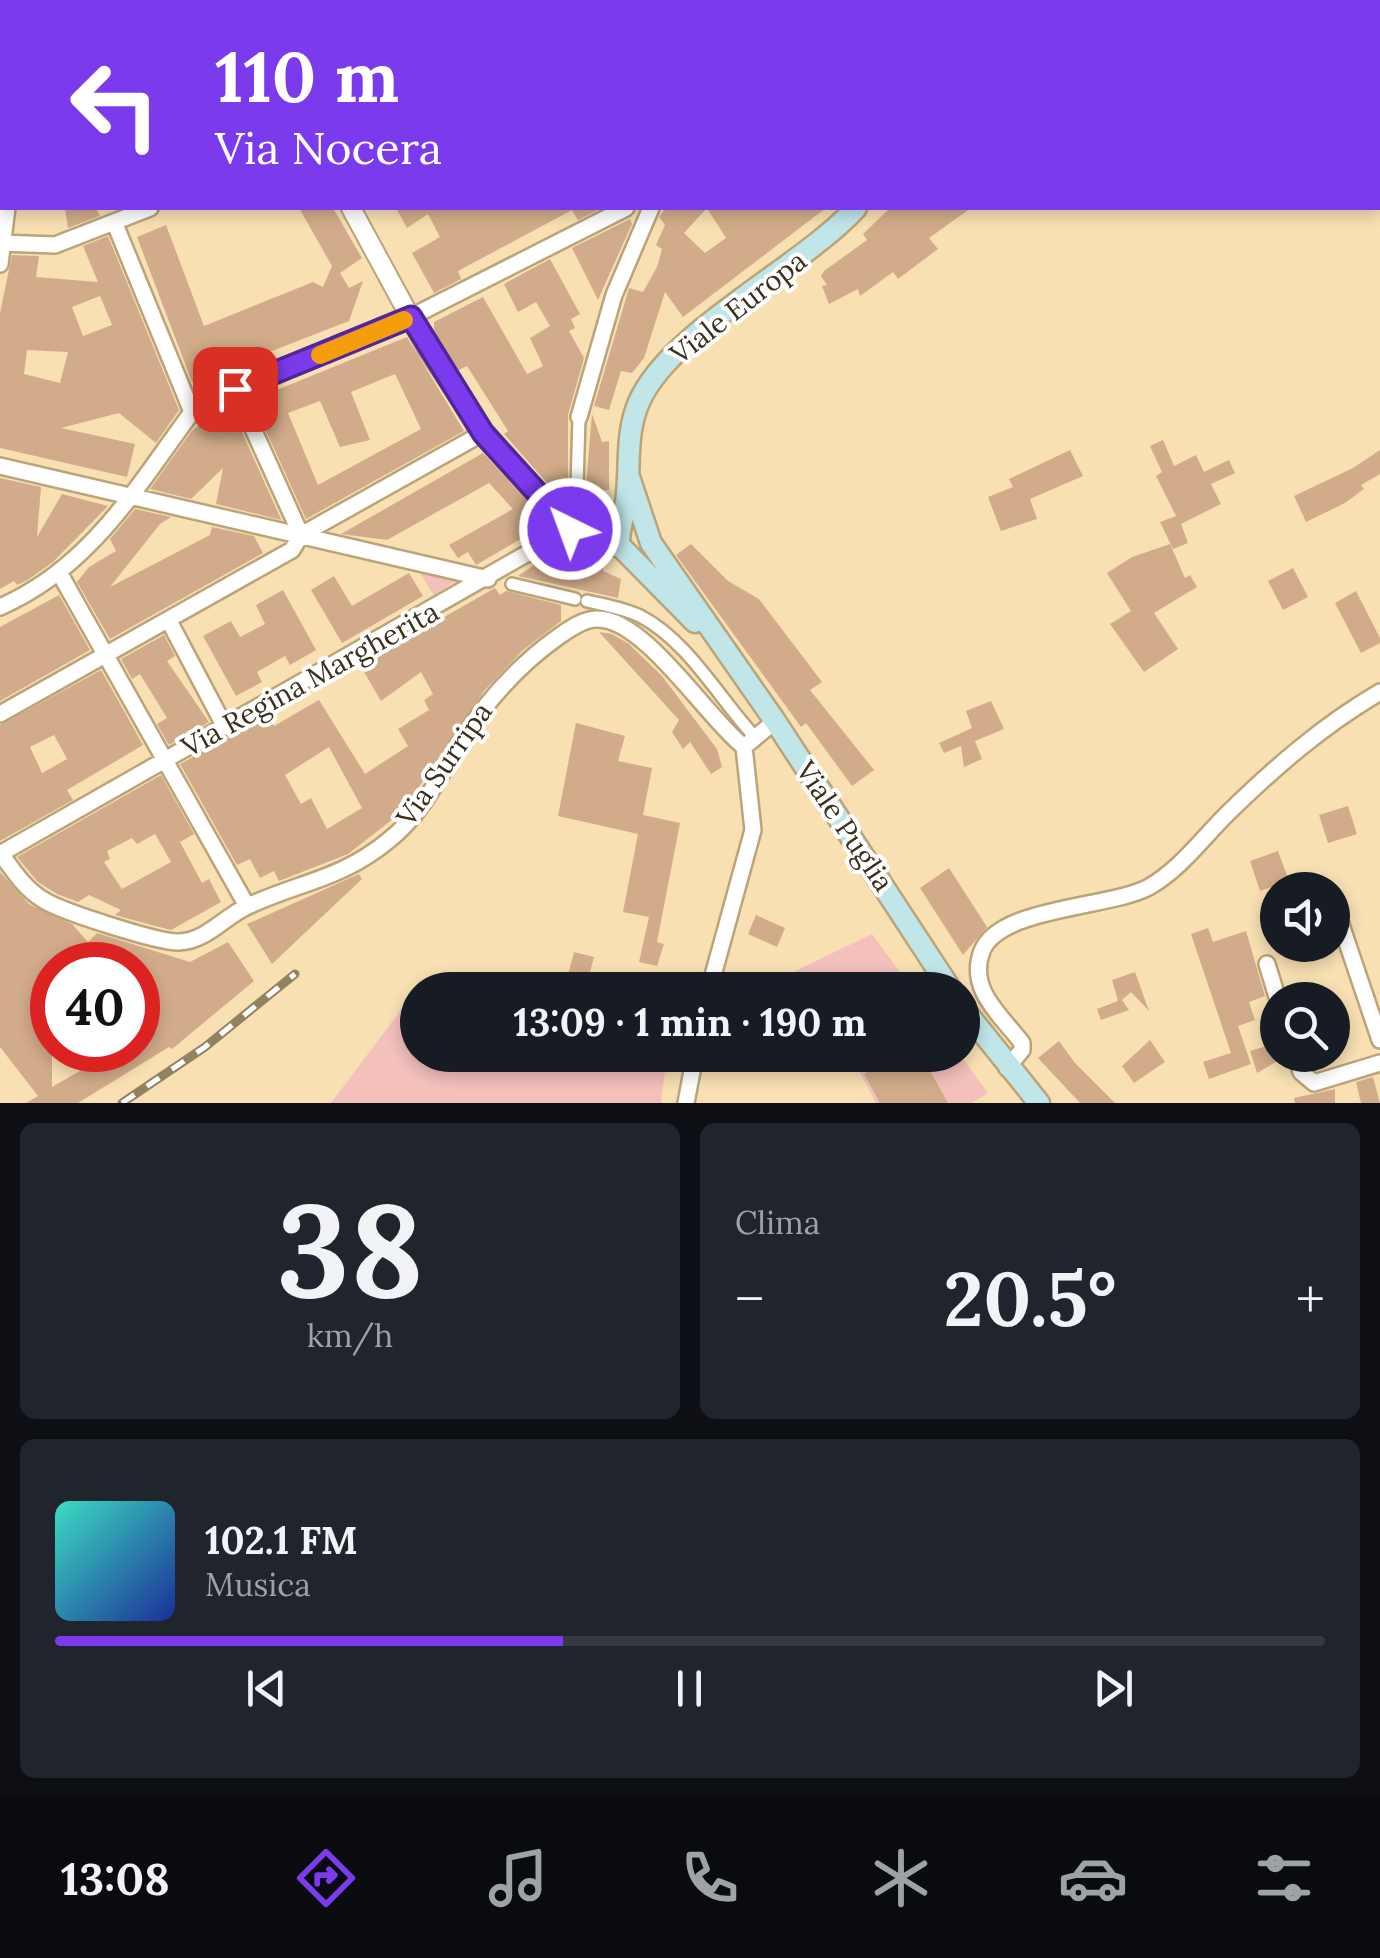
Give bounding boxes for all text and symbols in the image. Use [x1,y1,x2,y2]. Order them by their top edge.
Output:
text: 110 m [215,32,399,121]
icon: left [50,40,180,170]
text: Via Nocera [215,119,442,176]
street label: Viale Europa [662,242,814,372]
pin [193,347,278,432]
icon: arrive [208,362,263,417]
position arrow [518,477,622,581]
street label: Via Regina Margherita [174,593,445,765]
street label: Via Surripa [388,695,500,834]
street label: Viale Puglia [788,753,902,898]
map controls [1260,872,1350,1072]
button: sound [1260,872,1350,962]
speed limit sign: 40 [30,942,160,1072]
button: search [1260,982,1350,1072]
text: 13:09 · 1 min · 190 m [514,998,866,1046]
text: 38 [276,1166,424,1333]
text: Clima [735,1202,820,1243]
text: 20.5° [943,1251,1117,1347]
text: − [735,1264,764,1334]
text: + [1296,1264,1325,1334]
text: km/h [307,1315,393,1356]
text: 102.1 FM [205,1516,358,1564]
text: Musica [205,1564,311,1605]
icon: previous [239,1661,294,1716]
icon: pause [662,1661,717,1716]
icon: next [1086,1661,1141,1716]
icon: directions [291,1843,361,1913]
icon: music [483,1843,553,1913]
icon: phone [675,1843,745,1913]
icon: climate [866,1843,936,1913]
icon: car [1058,1843,1128,1913]
icon: filters [1249,1843,1319,1913]
text: 13:08 [61,1850,170,1907]

